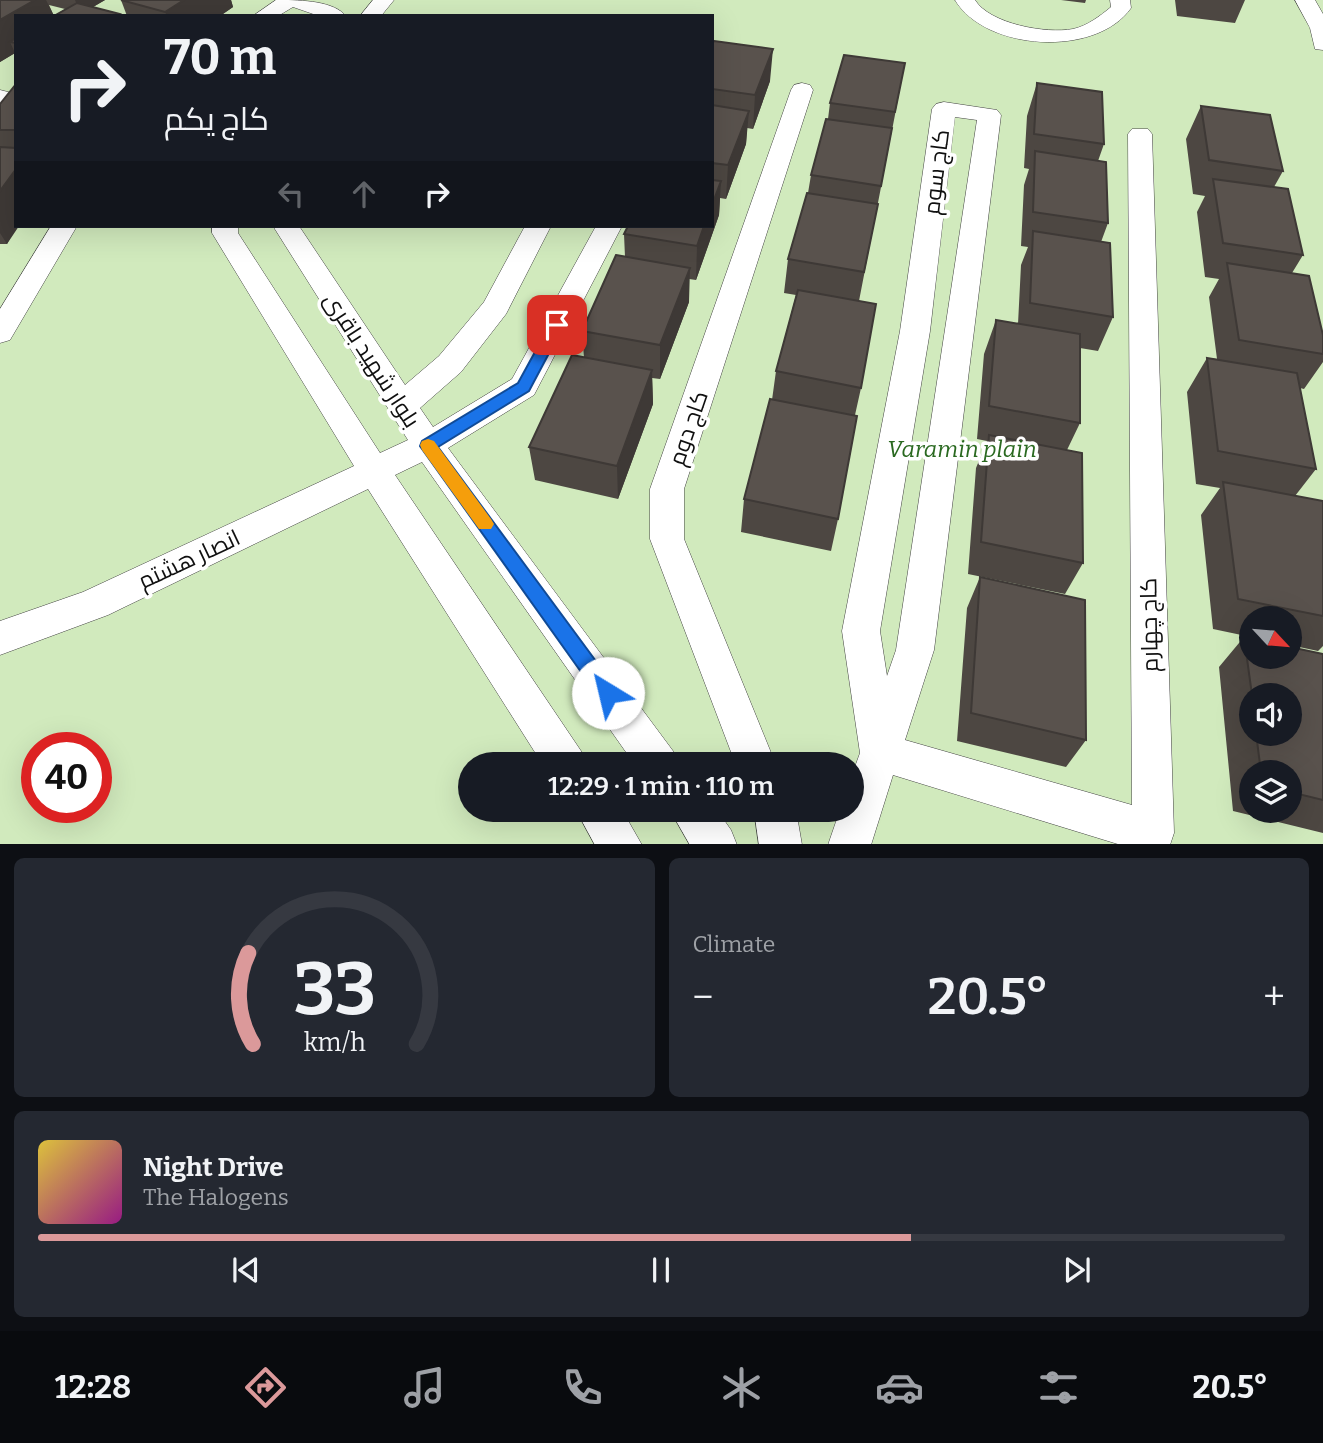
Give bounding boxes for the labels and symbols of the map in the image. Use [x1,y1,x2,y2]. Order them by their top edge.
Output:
street label: کاج سوم [917,128,957,217]
street label: بلوار شهید باقری [318,287,426,433]
pin [527,295,587,355]
street label: کاج دوم [662,387,716,470]
park label: Varamin plain [887,435,1037,463]
street label: انصار هشتم [134,523,245,597]
street label: کاج چهارم [1134,578,1166,672]
north arrow [1239,606,1302,668]
position arrow [571,656,645,730]
speed limit sign: 40 [21,732,112,823]

